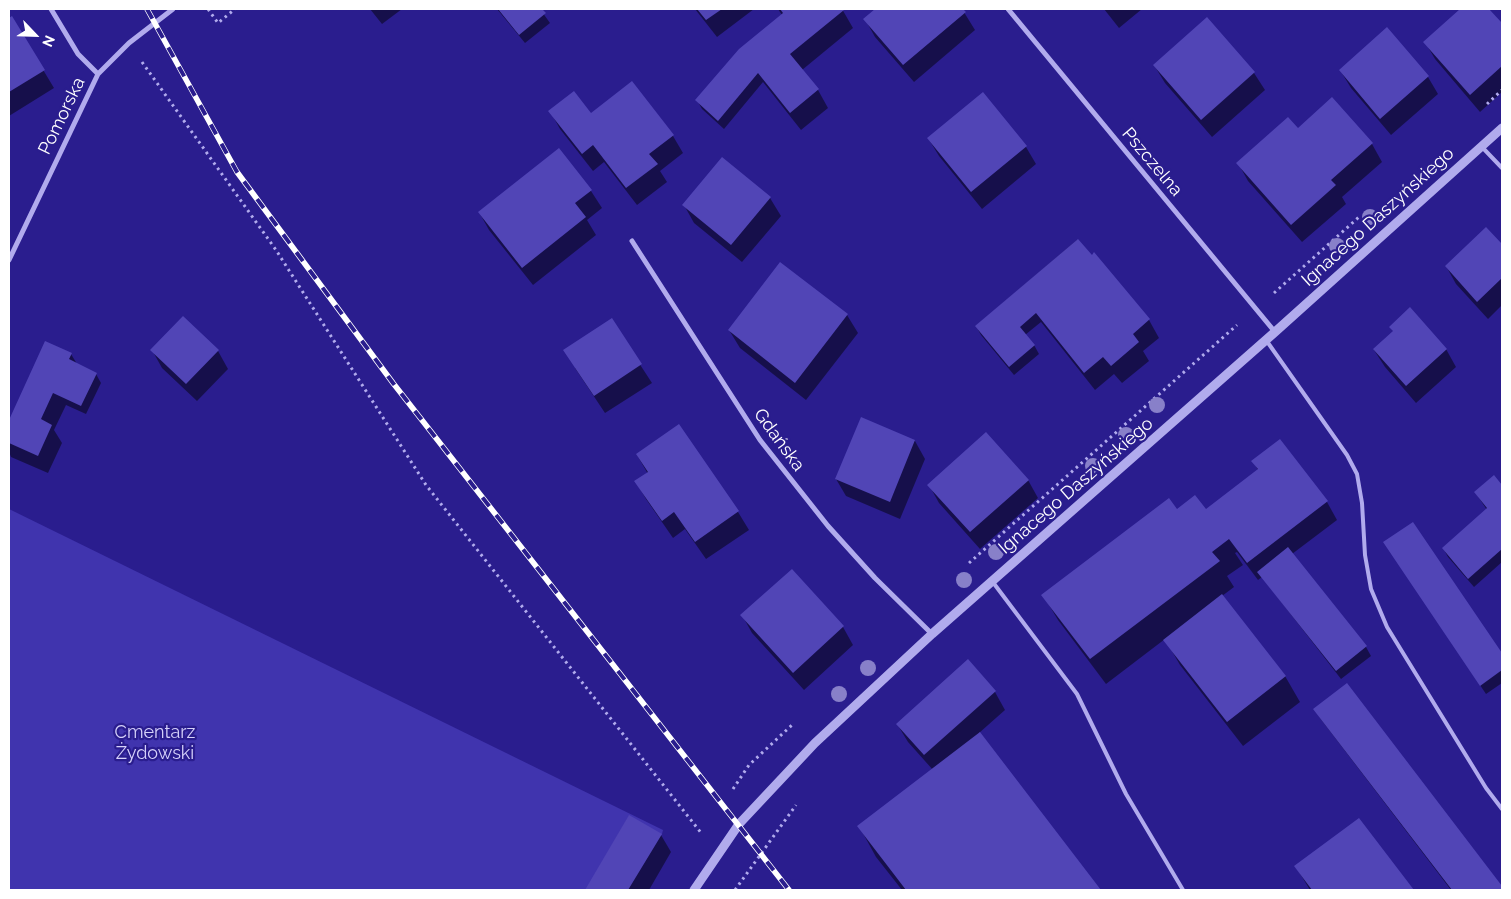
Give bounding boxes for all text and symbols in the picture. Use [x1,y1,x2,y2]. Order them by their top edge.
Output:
north arrow [10,10,60,60]
text: N [39,33,58,49]
street label: Pomorska [34,74,90,158]
street label: Pszczelna [1117,123,1187,201]
street label: Ignacego Daszyńskiego [1297,143,1459,291]
street label: Gdańska [749,404,809,476]
street label: Ignacego Daszyńskiego [994,413,1158,559]
park label: Cmentarz Żydowski [115,722,195,764]

